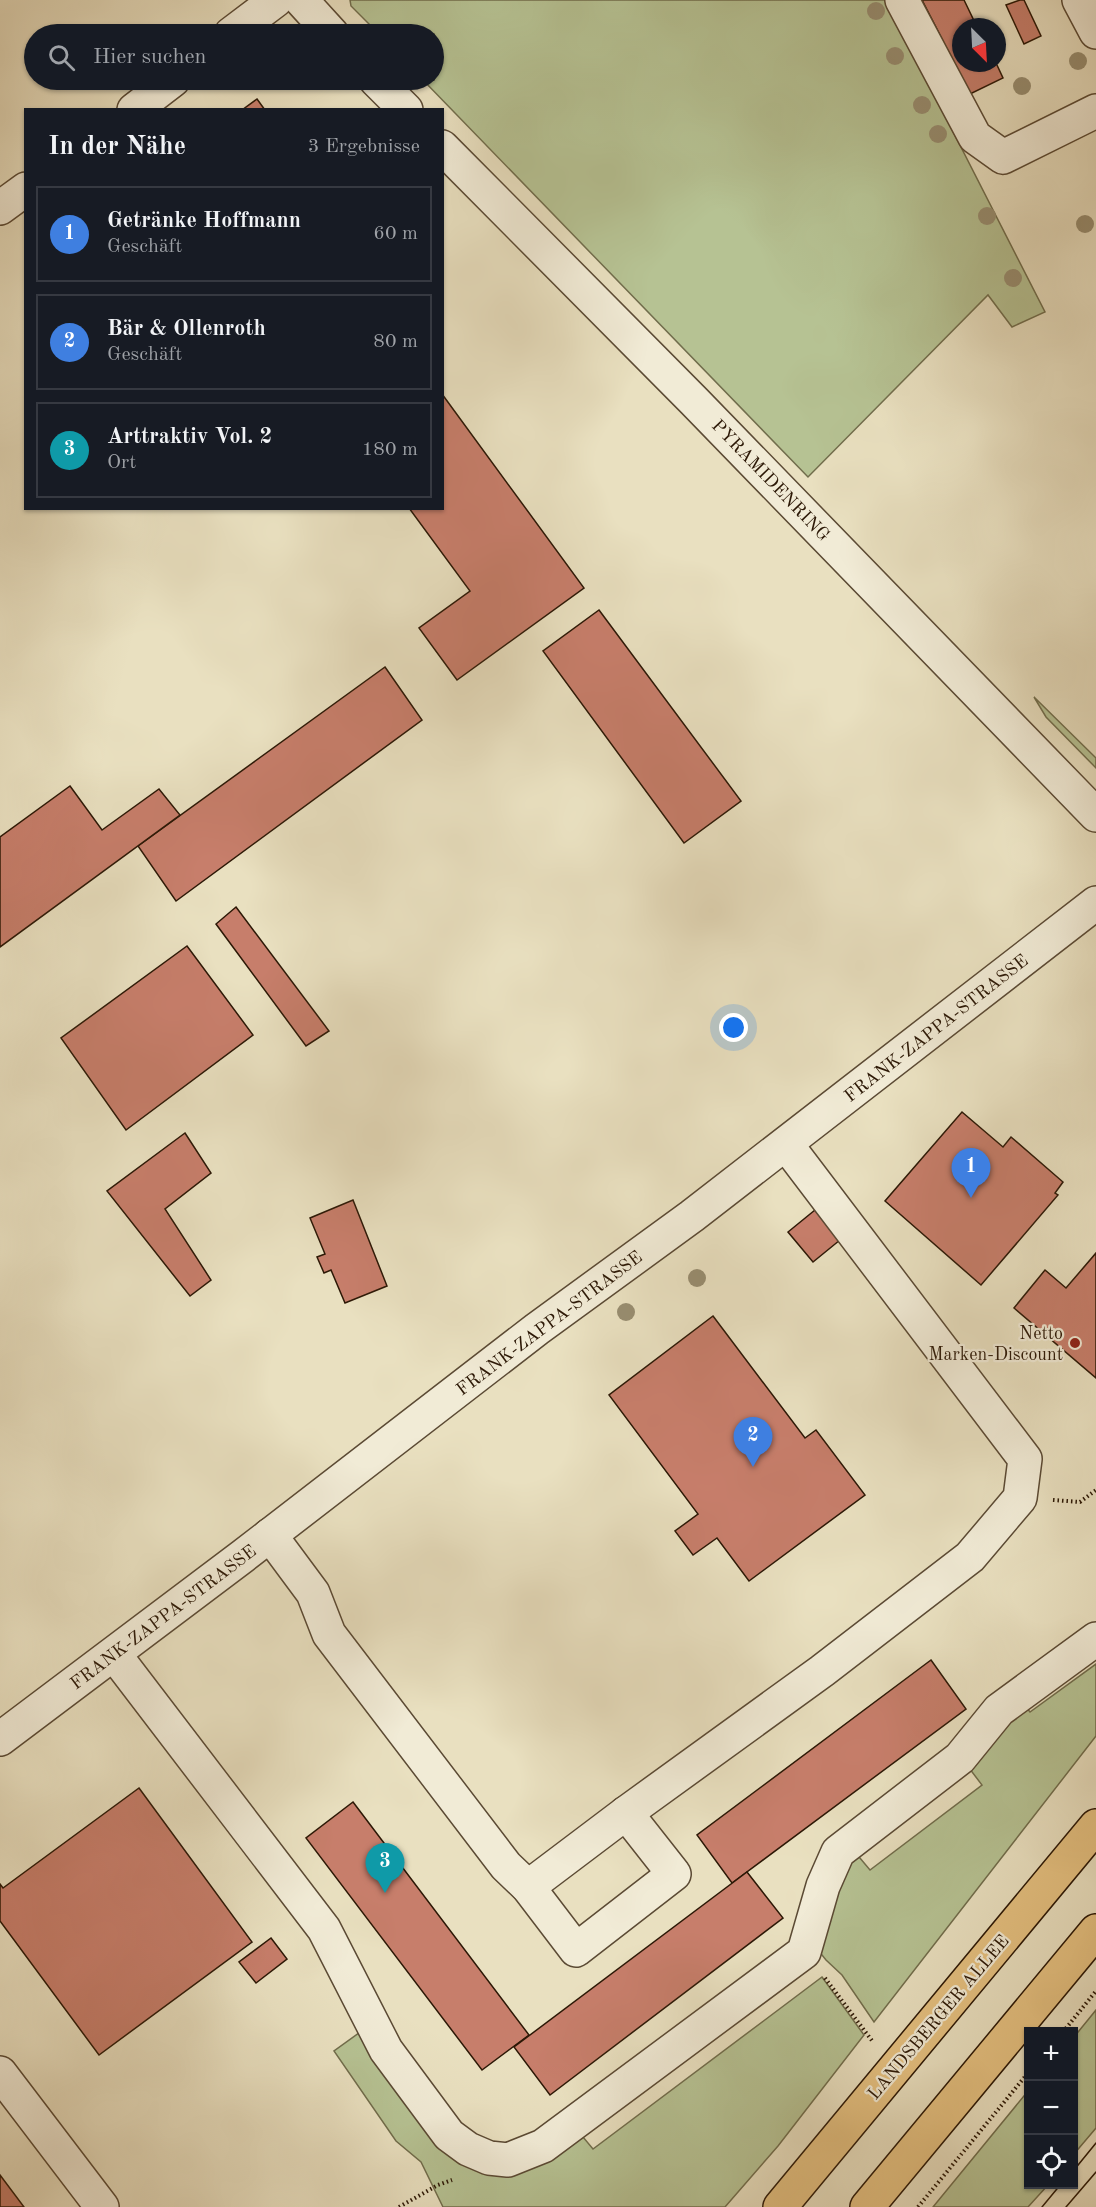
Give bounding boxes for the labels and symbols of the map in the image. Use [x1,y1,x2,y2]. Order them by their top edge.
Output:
north arrow [952,18,1006,72]
street label: PYRAMIDENRING [708,416,833,545]
street label: FRANK-ZAPPA-STRASSE [841,952,1032,1106]
your location [719,1013,748,1042]
pin: 1 [952,1148,990,1198]
street label: FRANK-ZAPPA-STRASSE [453,1248,646,1399]
place label: Netto Marken-Discount [929,1325,1063,1364]
marker: Netto Marken-Discount [1068,1336,1082,1350]
pin: 2 [734,1418,772,1467]
street label: FRANK-ZAPPA-STRASSE [67,1542,260,1693]
pin: 3 [366,1844,404,1893]
street label: LANDSBERGER ALLEE [865,1932,1013,2103]

